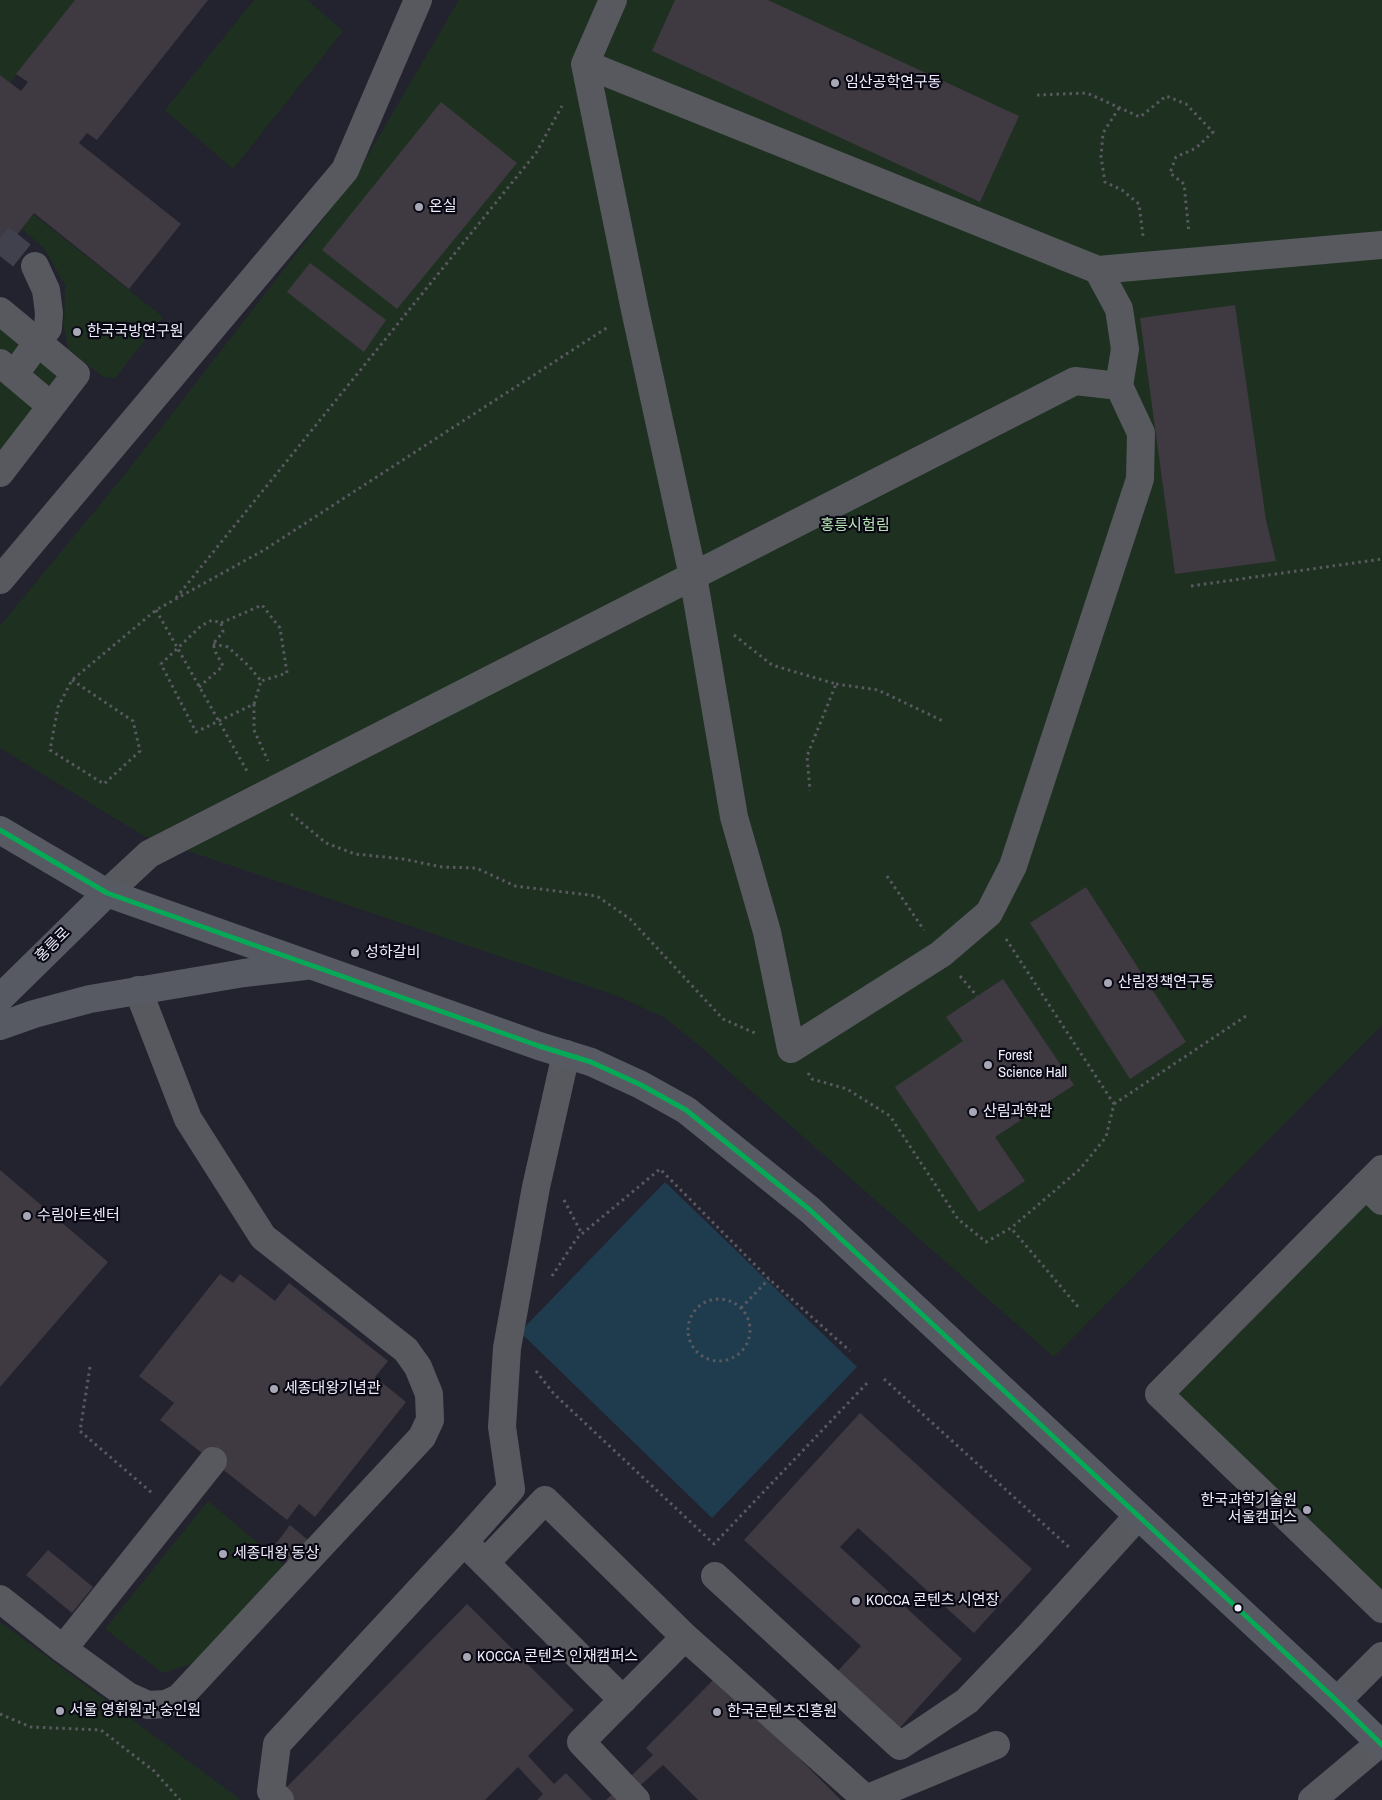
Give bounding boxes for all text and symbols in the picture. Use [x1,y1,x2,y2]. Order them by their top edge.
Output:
place label: 임산공학연구동 [845,74,942,92]
marker: 임산공학연구동 [829,77,841,89]
place label: 온실 [429,198,457,216]
marker: 온실 [413,201,425,213]
place label: 한국국방연구원 [87,323,184,341]
marker: 한국국방연구원 [71,326,83,338]
park label: 홍릉시험림 [821,517,889,535]
street label: 홍릉로 [32,924,74,966]
place label: 성하갈비 [365,944,420,962]
marker: 성하갈비 [349,947,361,959]
place label: 산림정책연구동 [1118,974,1215,992]
marker: 산림정책연구동 [1102,977,1114,989]
place label: Forest Science Hall [998,1047,1067,1082]
marker: Forest Science Hall [982,1059,994,1071]
place label: 산림과학관 [983,1103,1052,1121]
marker: 산림과학관 [967,1106,979,1118]
place label: 수림아트센터 [37,1207,120,1225]
marker: 수림아트센터 [21,1210,33,1222]
place label: 세종대왕기념관 [284,1380,381,1398]
marker: 세종대왕기념관 [268,1383,280,1395]
place label: 한국과학기술원 서울캠퍼스 [1200,1492,1297,1527]
marker: 한국과학기술원 서울캠퍼스 [1301,1504,1313,1516]
place label: 세종대왕 동상 [233,1545,319,1563]
marker: 세종대왕 동상 [217,1548,229,1560]
place label: KOCCA 콘텐츠 시연장 [866,1592,999,1610]
marker: KOCCA 콘텐츠 시연장 [850,1595,862,1607]
unlabelled marker [1233,1603,1243,1613]
place label: KOCCA 콘텐츠 인재캠퍼스 [477,1648,638,1666]
marker: KOCCA 콘텐츠 인재캠퍼스 [461,1651,473,1663]
place label: 서울 영휘원과 숭인원 [70,1702,201,1720]
place label: 한국콘텐츠진흥원 [727,1703,837,1721]
marker: 서울 영휘원과 숭인원 [54,1705,66,1717]
marker: 한국콘텐츠진흥원 [711,1706,723,1718]

